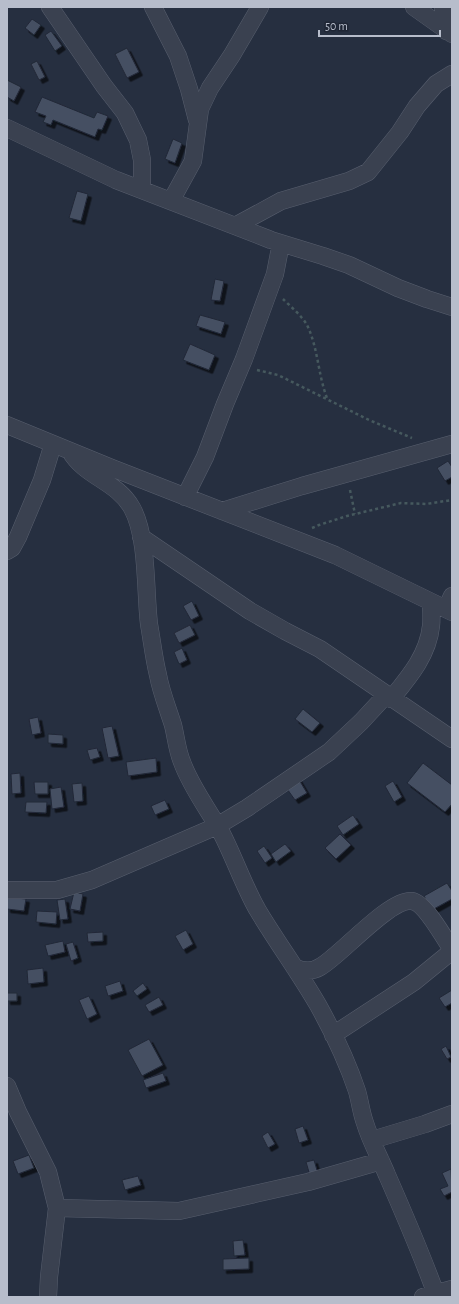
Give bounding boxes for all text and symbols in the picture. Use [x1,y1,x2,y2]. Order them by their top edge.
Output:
scale bar [319,12,440,38]
text: 50 m [325,20,348,32]

